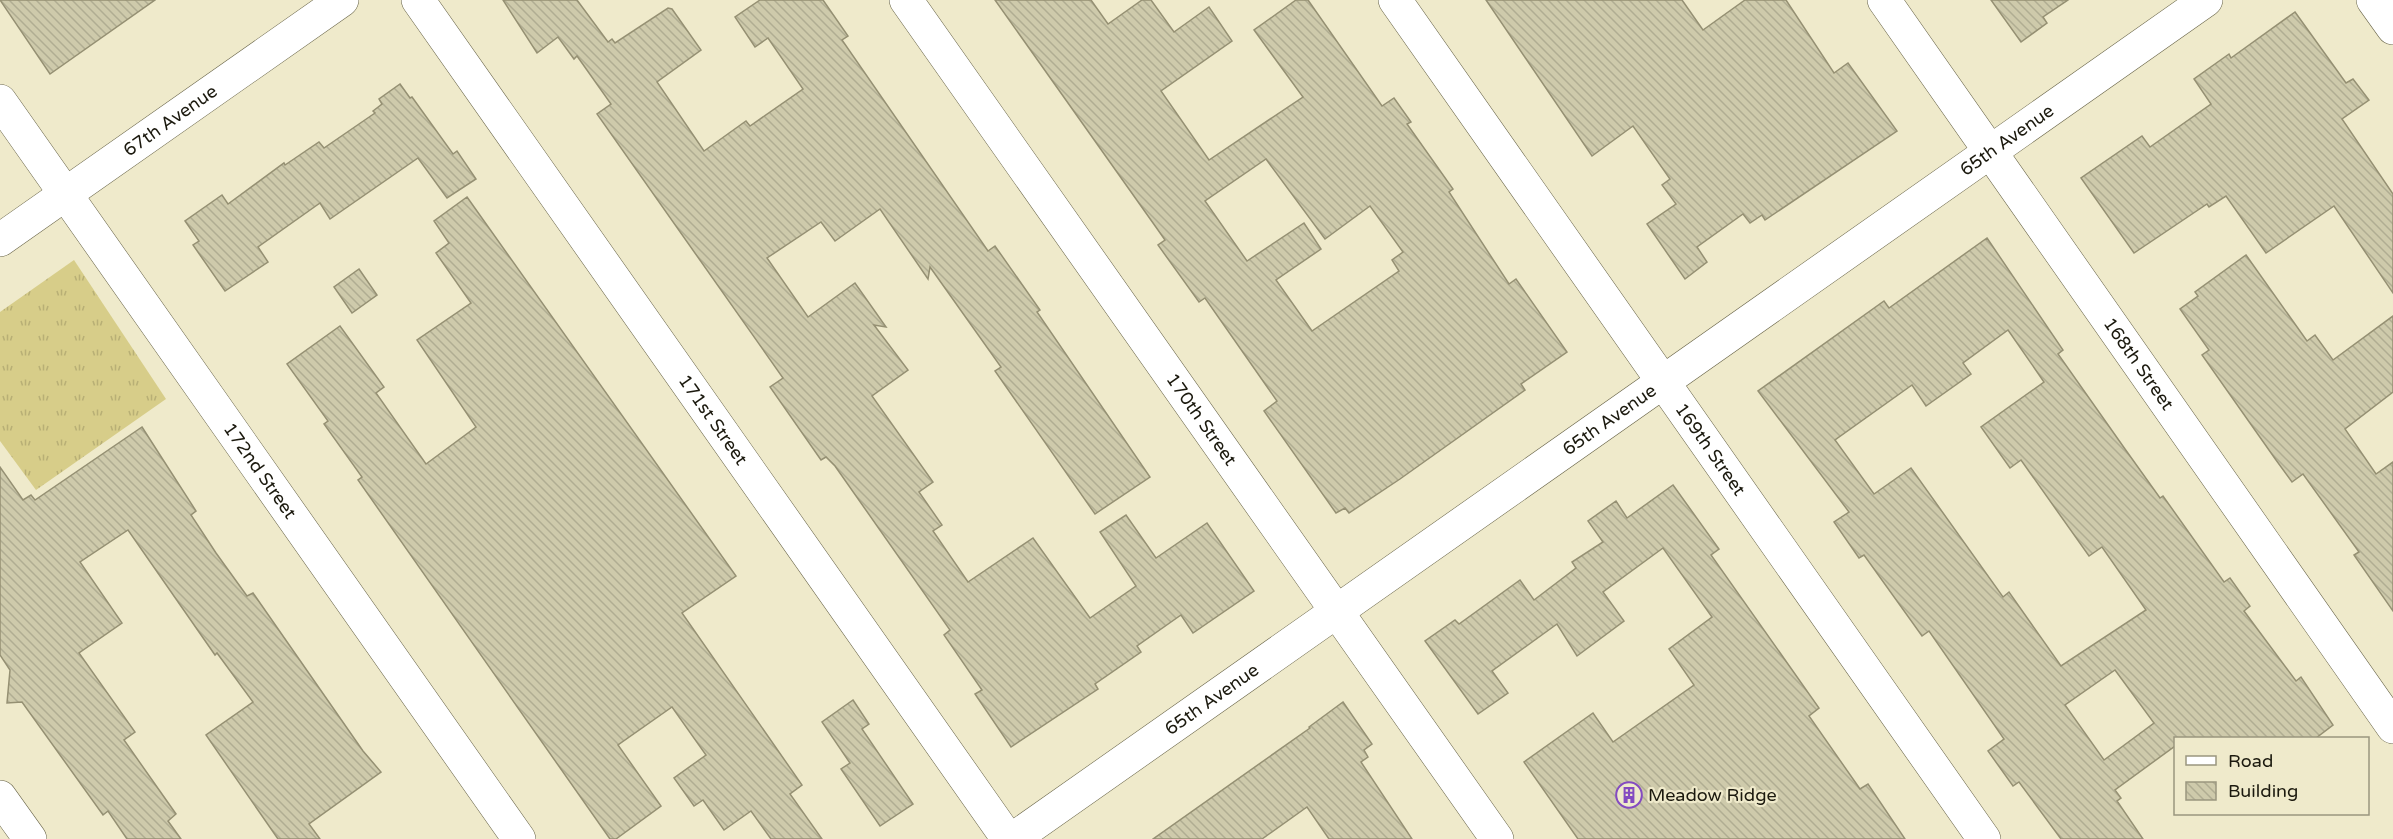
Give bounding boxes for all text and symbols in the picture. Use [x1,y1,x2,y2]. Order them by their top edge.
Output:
street label: 67th Avenue [119,80,221,161]
street label: 65th Avenue [1956,100,2058,181]
street label: 168th Street [2099,313,2179,414]
street label: 170th Street [1161,369,1242,470]
street label: 171st Street [674,370,753,469]
street label: 65th Avenue [1558,379,1660,460]
street label: 169th Street [1670,399,1751,500]
street label: 172nd Street [219,418,301,523]
street label: 65th Avenue [1161,659,1263,740]
legend [2174,737,2369,815]
text: Road [2228,750,2273,772]
building icon: Meadow Ridge [1614,780,1644,810]
text: Building [2228,780,2298,802]
place label: Meadow Ridge [1648,784,1777,806]

